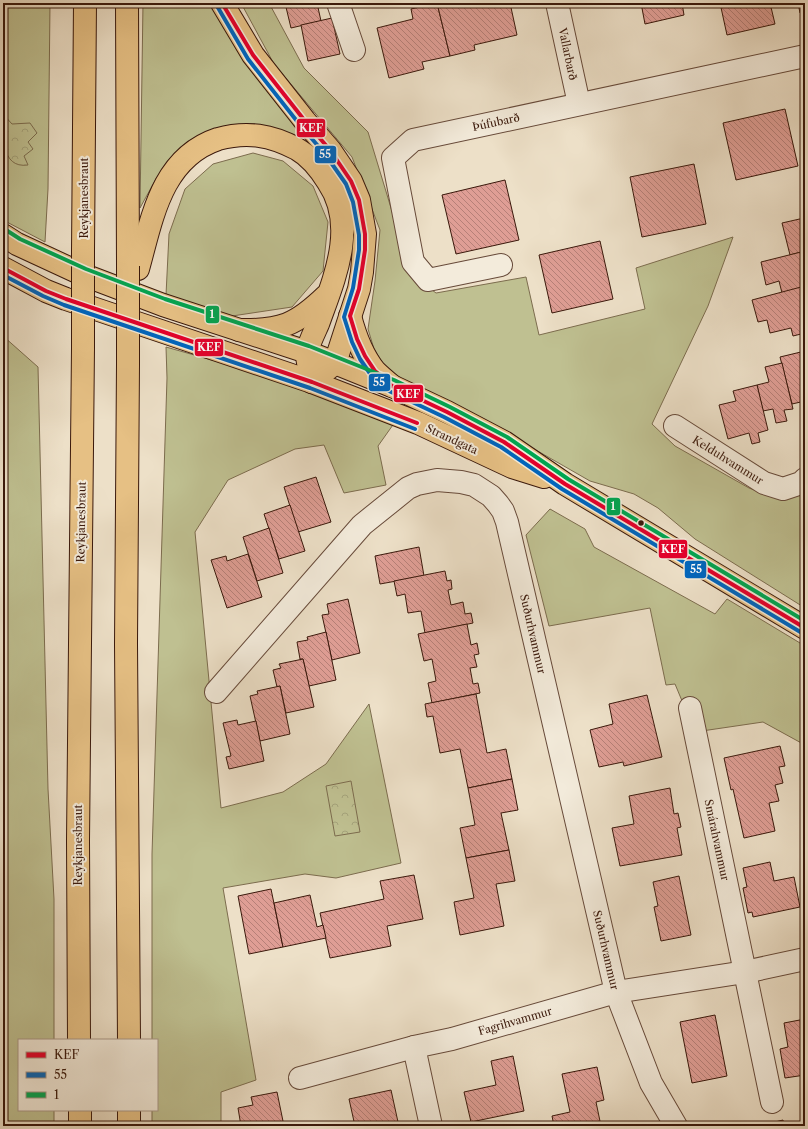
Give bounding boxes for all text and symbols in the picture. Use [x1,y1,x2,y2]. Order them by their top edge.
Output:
street label: Vallarbarð [555,26,580,81]
street label: Þúfubarð [471,110,521,134]
line badge: KEF [296,118,326,138]
text: KEF [299,121,324,135]
line badge: 55 [314,145,337,164]
text: 55 [319,147,331,161]
street label: Reykjanesbraut [77,158,91,238]
line badge: 1 [205,305,220,324]
text: 1 [210,307,215,321]
line badge: KEF [194,338,224,357]
text: KEF [197,340,222,354]
line badge: 55 [368,373,391,392]
text: 55 [373,375,385,389]
line badge: KEF [393,384,424,403]
text: KEF [396,387,421,401]
street label: Strandgata [424,421,480,457]
street label: Kelduhvammur [690,433,766,488]
street label: Reykjanesbraut [73,481,89,563]
line badge: 1 [606,497,621,516]
text: 1 [611,499,616,513]
unlabelled marker [636,518,646,528]
line badge: KEF [658,539,688,559]
text: KEF [661,542,686,556]
line badge: 55 [684,560,707,579]
text: 55 [690,562,702,576]
street label: Suðurhvammur [517,593,549,675]
street label: Smárahvammur [702,798,733,882]
street label: Reykjanesbraut [71,805,85,885]
street label: Suðurhvammur [590,909,622,991]
street label: Fagrihvammur [476,1004,554,1038]
legend [18,1039,158,1111]
text: KEF [54,1047,80,1062]
text: 55 [54,1067,67,1082]
text: 1 [54,1087,59,1102]

